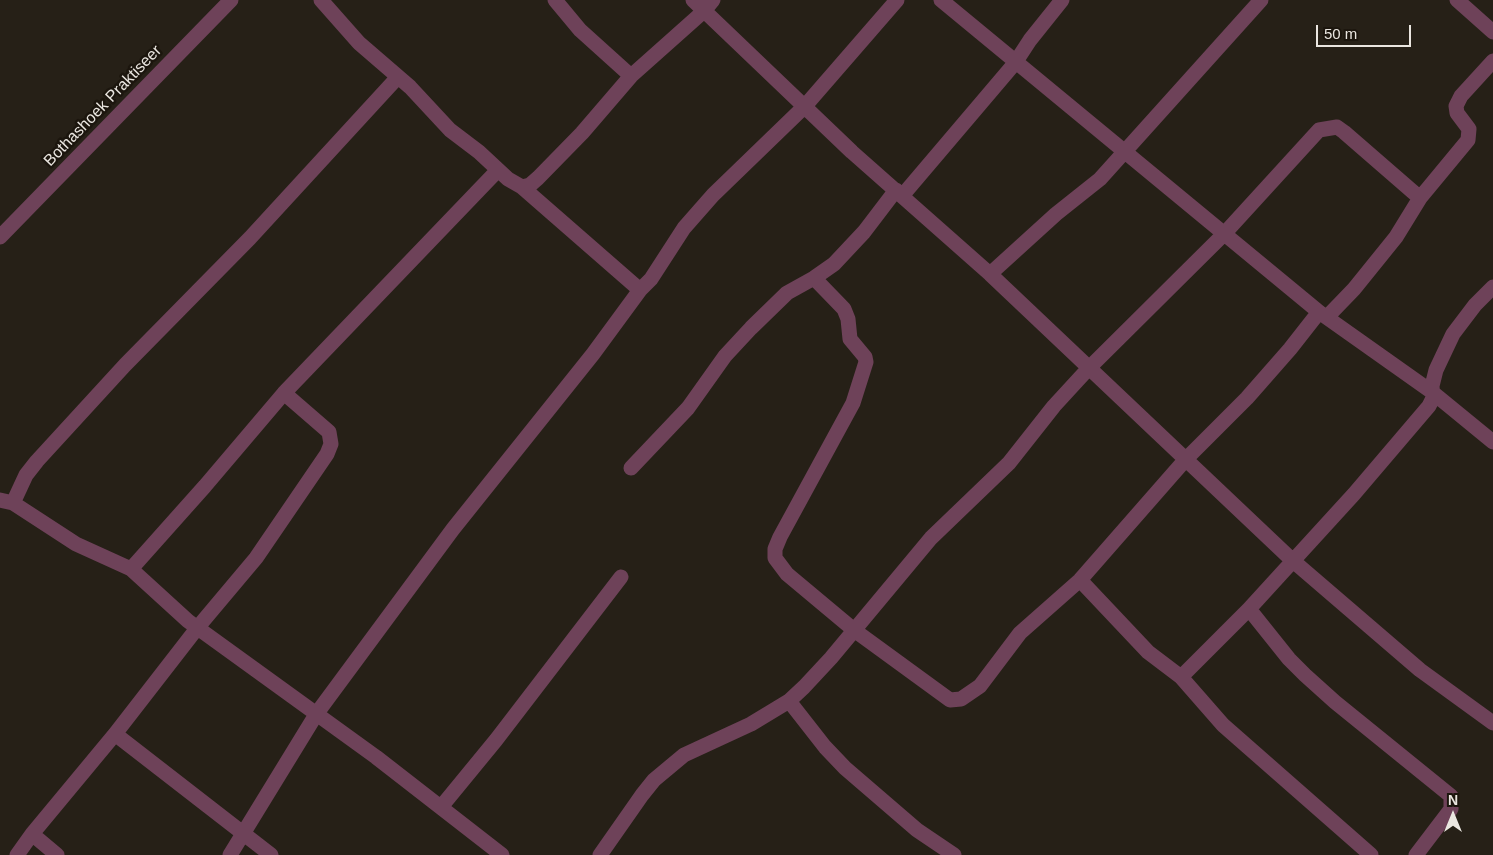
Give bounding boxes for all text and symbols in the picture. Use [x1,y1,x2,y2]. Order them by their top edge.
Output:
scale bar [1318,15,1413,47]
text: 50 m [1324,25,1357,42]
street label: Bothashoek Praktiseer [40,41,166,171]
north arrow [1428,790,1478,840]
text: N [1448,792,1458,808]

